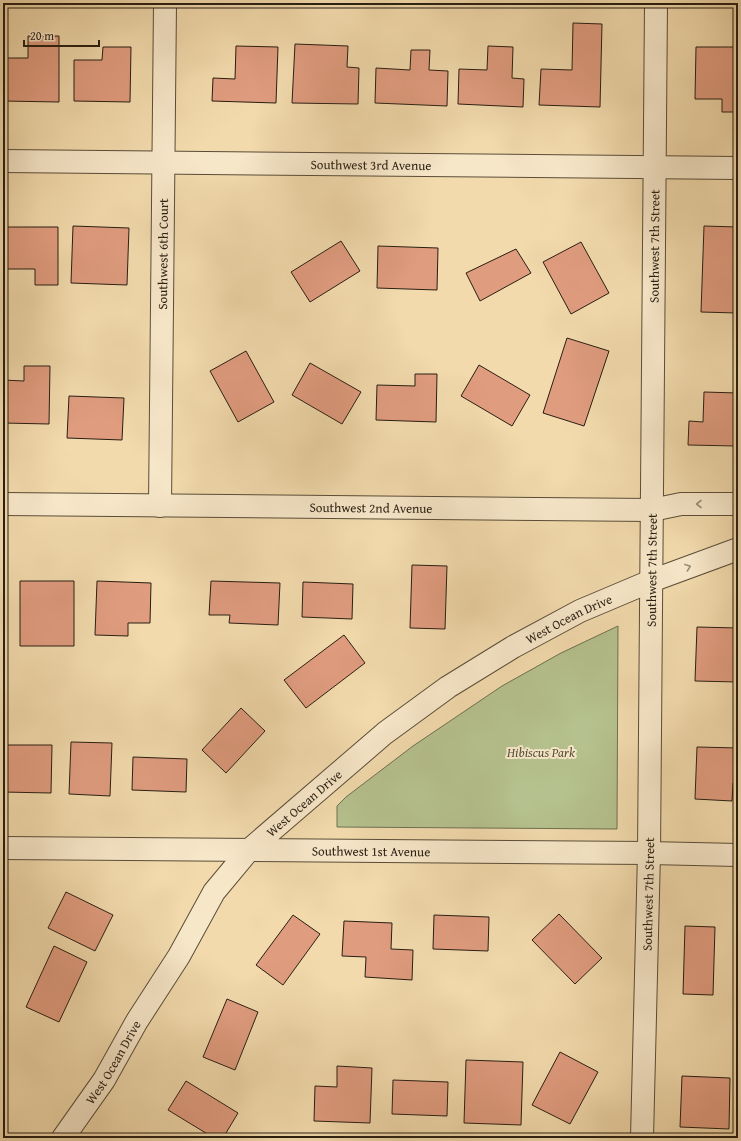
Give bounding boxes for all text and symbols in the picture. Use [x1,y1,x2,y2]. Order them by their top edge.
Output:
scale bar [24,22,99,48]
text: 20 m [30,27,54,44]
street label: Southwest 3rd Avenue [310,154,432,175]
street label: Southwest 7th Street [644,189,664,303]
street label: Southwest 6th Court [152,198,173,310]
street label: Southwest 2nd Avenue [309,497,433,517]
one-way arrow [696,500,702,508]
street label: Southwest 7th Street [641,513,661,627]
one-way arrow [684,563,691,572]
street label: West Ocean Drive [522,589,615,648]
park label: Hibiscus Park [506,743,575,762]
street label: West Ocean Drive [262,765,346,841]
street label: Southwest 7th Street [637,837,659,951]
street label: Southwest 1st Avenue [312,841,430,861]
street label: West Ocean Drive [80,1017,145,1108]

